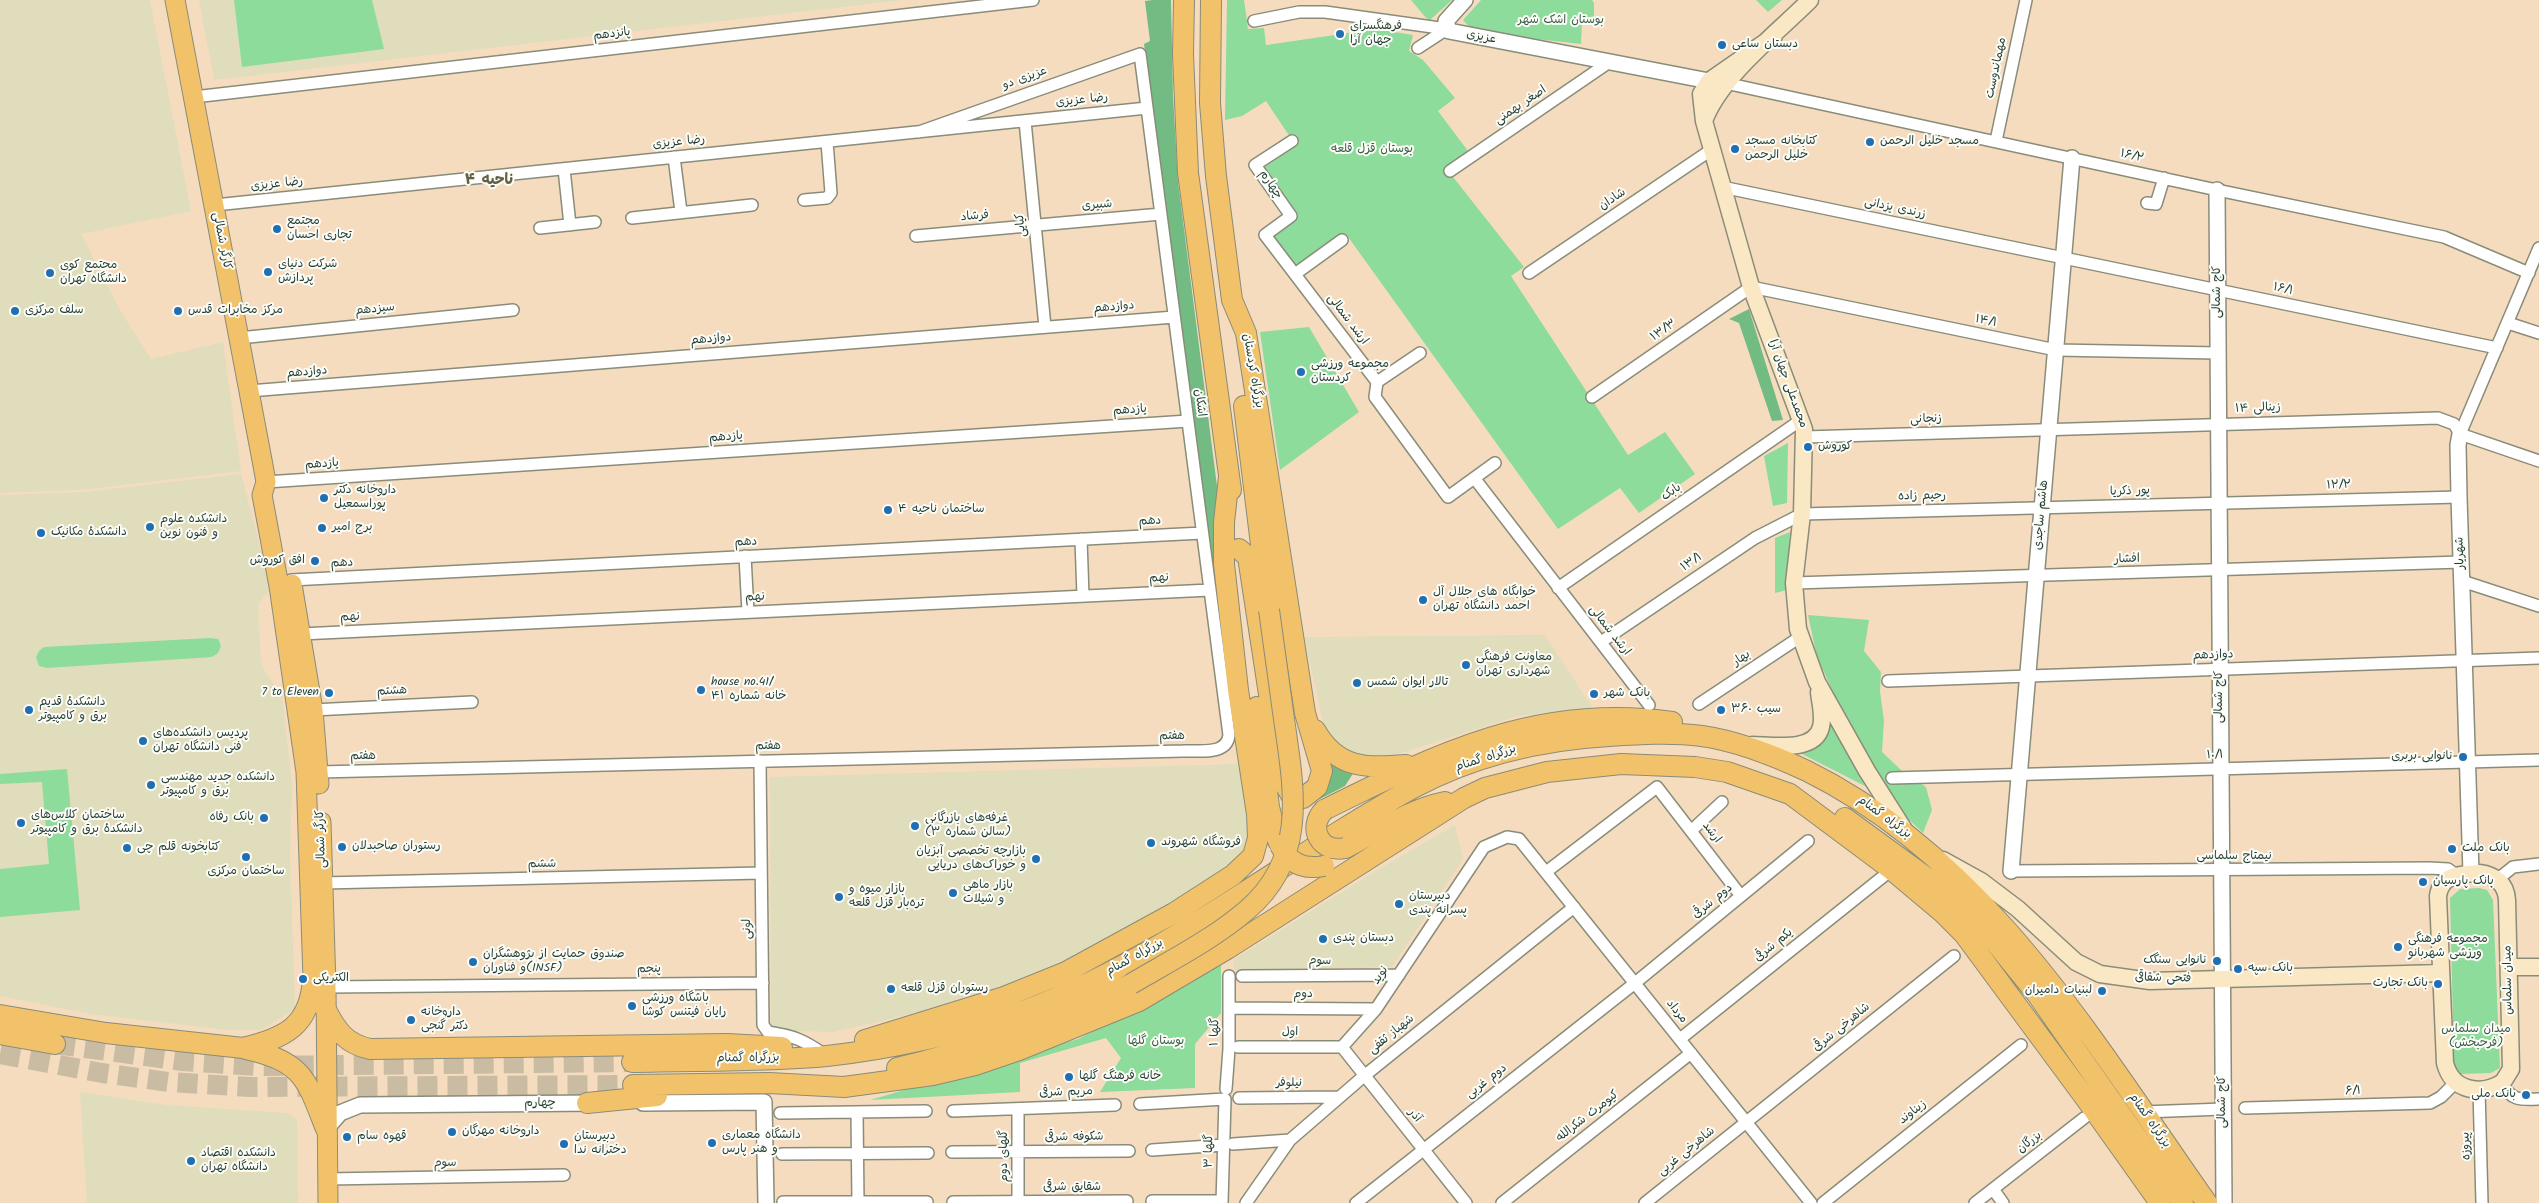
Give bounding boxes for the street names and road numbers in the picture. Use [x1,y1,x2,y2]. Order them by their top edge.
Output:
street label: پانزدهم [593,26,631,44]
street label: عزیزی [1465,28,1497,48]
street label: مهماندوست [1984,36,2010,100]
street label: عزیزی دو [1001,64,1049,94]
street label: اصغر بهمنی [1492,84,1550,128]
street label: رضا عزیزی [1055,91,1109,111]
street label: رضا عزیزی [652,133,706,153]
street label: ۱۶/۲ [2119,147,2145,167]
street label: چهارم [1255,168,1285,202]
street label: رضا عزیزی [250,175,304,195]
street label: شادان [1597,186,1629,214]
street label: زرندی یزدانی [1863,195,1927,223]
street label: شبیری [1081,197,1113,215]
street label: فرشاد [960,209,990,225]
street label: کارگر شمالی [208,211,234,271]
street label: کیایی [1014,212,1030,238]
street label: کاج شمالی [2211,266,2225,318]
street label: ۱۶/۱ [2272,281,2294,299]
street label: ارشد شمالی [1323,292,1371,348]
street label: دوازدهم [1093,299,1135,317]
street label: سیزدهم [354,301,396,319]
street label: ۱۴/۱ [1974,313,1998,331]
street label: ۱۳/۳ [1648,317,1680,345]
street label: دوازدهم [690,331,732,349]
street label: بزرگراه کردستان [1238,333,1266,409]
street label: محمدعلی جهان آرا [1764,338,1810,430]
street label: دوازدهم [286,364,328,382]
street label: اشکان [1190,388,1208,418]
street label: زینالی ۱۴ [2235,401,2281,417]
street label: یازدهم [1113,403,1147,419]
street label: زنجانی [1910,412,1942,428]
street label: یازدهم [709,430,743,446]
street label: یازدهم [305,457,339,473]
street label: ۱۲/۲ [2326,478,2352,494]
street label: هاشم ساجدی [2032,479,2052,551]
street label: بابک [1659,481,1685,505]
street label: پور ذکریا [2110,484,2150,500]
street label: رحیم زاده [1898,489,1946,505]
street label: دهم [1138,514,1162,530]
street label: دهم [734,535,758,551]
street label: شهریار [2453,536,2469,570]
street label: ۱۳/۱ [1679,551,1705,575]
street label: افشار [2114,552,2140,568]
street label: دهم [330,556,354,572]
street label: نهم [1149,571,1169,587]
street label: نهم [745,590,765,606]
street label: ارشد شمالی [1585,603,1633,659]
street label: نهم [340,610,360,626]
street label: بهار [1730,648,1754,670]
street label: دوازدهم [2192,648,2234,664]
street label: کاج شمالی [2213,671,2227,723]
street label: هشتم [376,684,408,700]
street label: هفتم [1159,730,1185,744]
street label: هفتم [755,740,781,754]
street label: بزرگراه گمنام [1454,742,1518,776]
street label: ۱۰/۱ [2206,749,2224,763]
street label: هفتم [350,750,376,764]
street label: بزرگراه گمنام [1854,794,1914,842]
street label: کارگر شمالی [314,810,330,868]
street label: ارشد [1698,820,1724,846]
street label: نیمتاج سلماسی [2196,850,2272,864]
street label: ششم [528,858,556,872]
street label: دوم شرقی [1690,881,1736,923]
street label: لونی [741,919,755,939]
street label: یکم شرقی [1752,926,1796,966]
street label: بزرگراه گمنام [1104,936,1166,980]
street label: میدان سلماس [2501,945,2517,1015]
street label: سوم [1309,955,1331,969]
street label: پنجم [637,963,661,977]
street label: نوید [1370,964,1392,988]
street label: فتحی شقاقی [2135,971,2191,987]
street label: دوم [1293,988,1313,1002]
street label: مرداد [1662,997,1690,1027]
street label: شاهرخی شرقی [1810,1001,1874,1055]
street label: شهباز ثقفی [1366,1012,1418,1058]
street label: گلها ۱ [1208,1018,1224,1046]
street label: اول [1282,1026,1298,1040]
street label: بزرگراه گمنام [716,1051,780,1067]
street label: دوم غربی [1464,1062,1510,1102]
street label: کاج شمالی [2216,1076,2230,1128]
street label: نیلوفر [1276,1077,1302,1091]
street label: مریم شرقی [1039,1085,1093,1101]
street label: ۶/۱ [2345,1085,2361,1099]
street label: کیومرث شکرالله [1554,1088,1622,1146]
street label: بزرگراه گمنام [2125,1091,2173,1151]
street label: چهارم [524,1097,556,1111]
street label: زیناوند [1896,1098,1930,1128]
street label: آذر [1404,1106,1424,1126]
street label: شاهرخی غربی [1655,1125,1719,1179]
street label: بزرگان [2015,1129,2045,1157]
street label: گلهای دوم [998,1130,1012,1182]
street label: شکوفه شرقی [1044,1130,1104,1146]
street label: پیروزه [2459,1132,2475,1160]
street label: گلها ۳ [1203,1134,1217,1168]
street label: سوم [433,1157,457,1171]
street label: شقایق شرقی [1043,1181,1101,1195]

